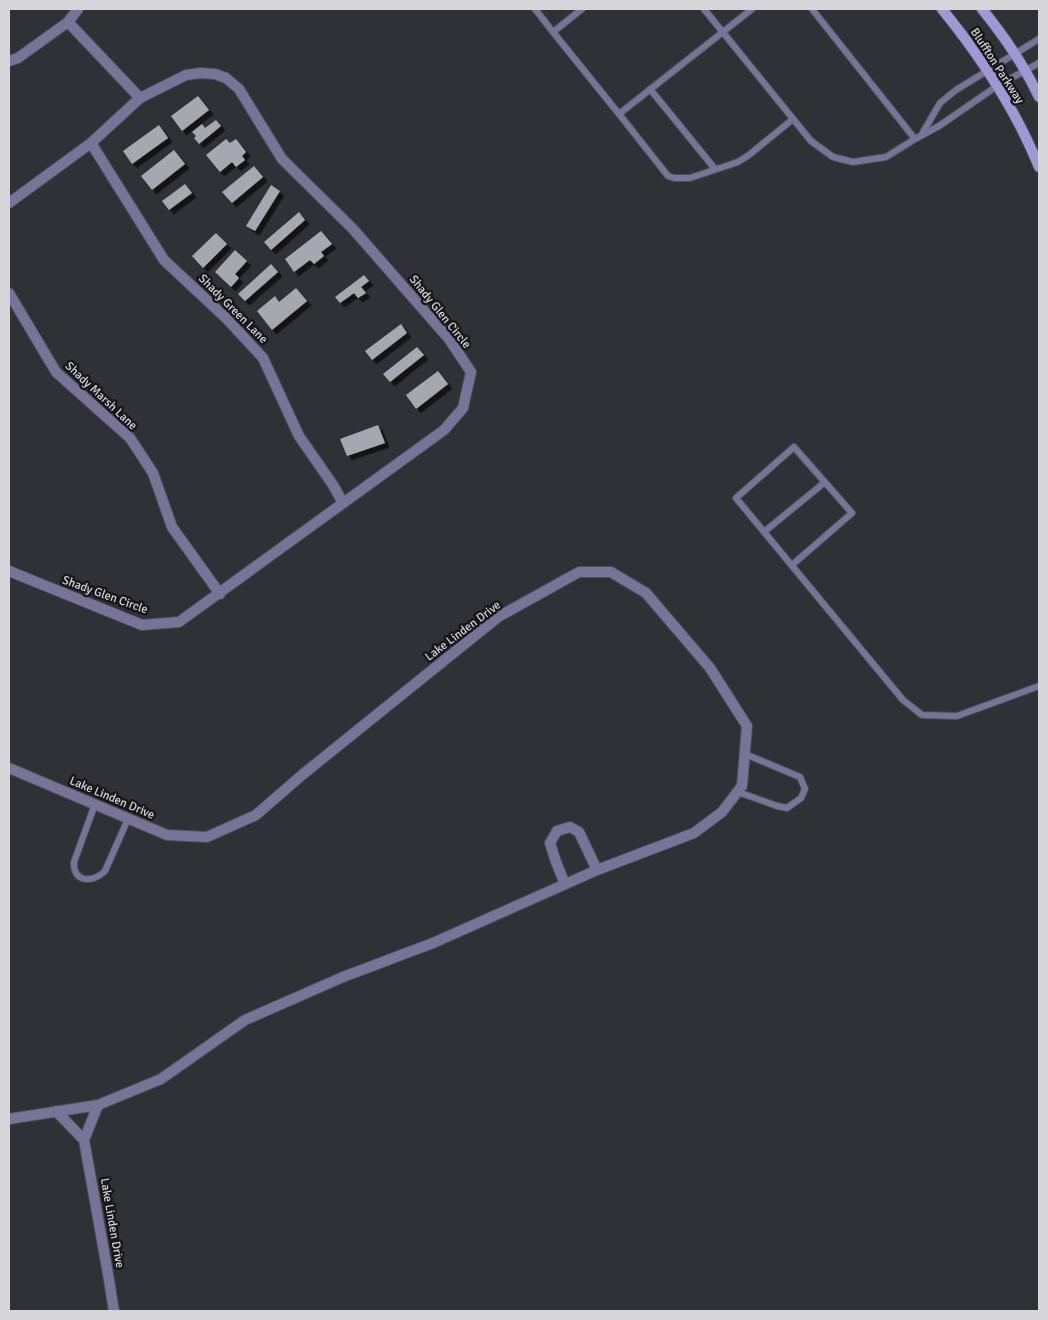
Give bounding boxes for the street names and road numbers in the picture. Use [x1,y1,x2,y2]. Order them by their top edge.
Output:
street label: Bluffton Parkway [967,25,1027,107]
street label: Shady Green Lane [195,271,271,347]
street label: Shady Glen Circle [406,272,474,352]
street label: Shady Marsh Lane [62,359,140,433]
street label: Shady Glen Circle [60,573,150,617]
street label: Lake Linden Drive [422,598,504,664]
street label: Lake Linden Drive [67,773,157,823]
street label: Lake Linden Drive [97,1177,127,1269]

